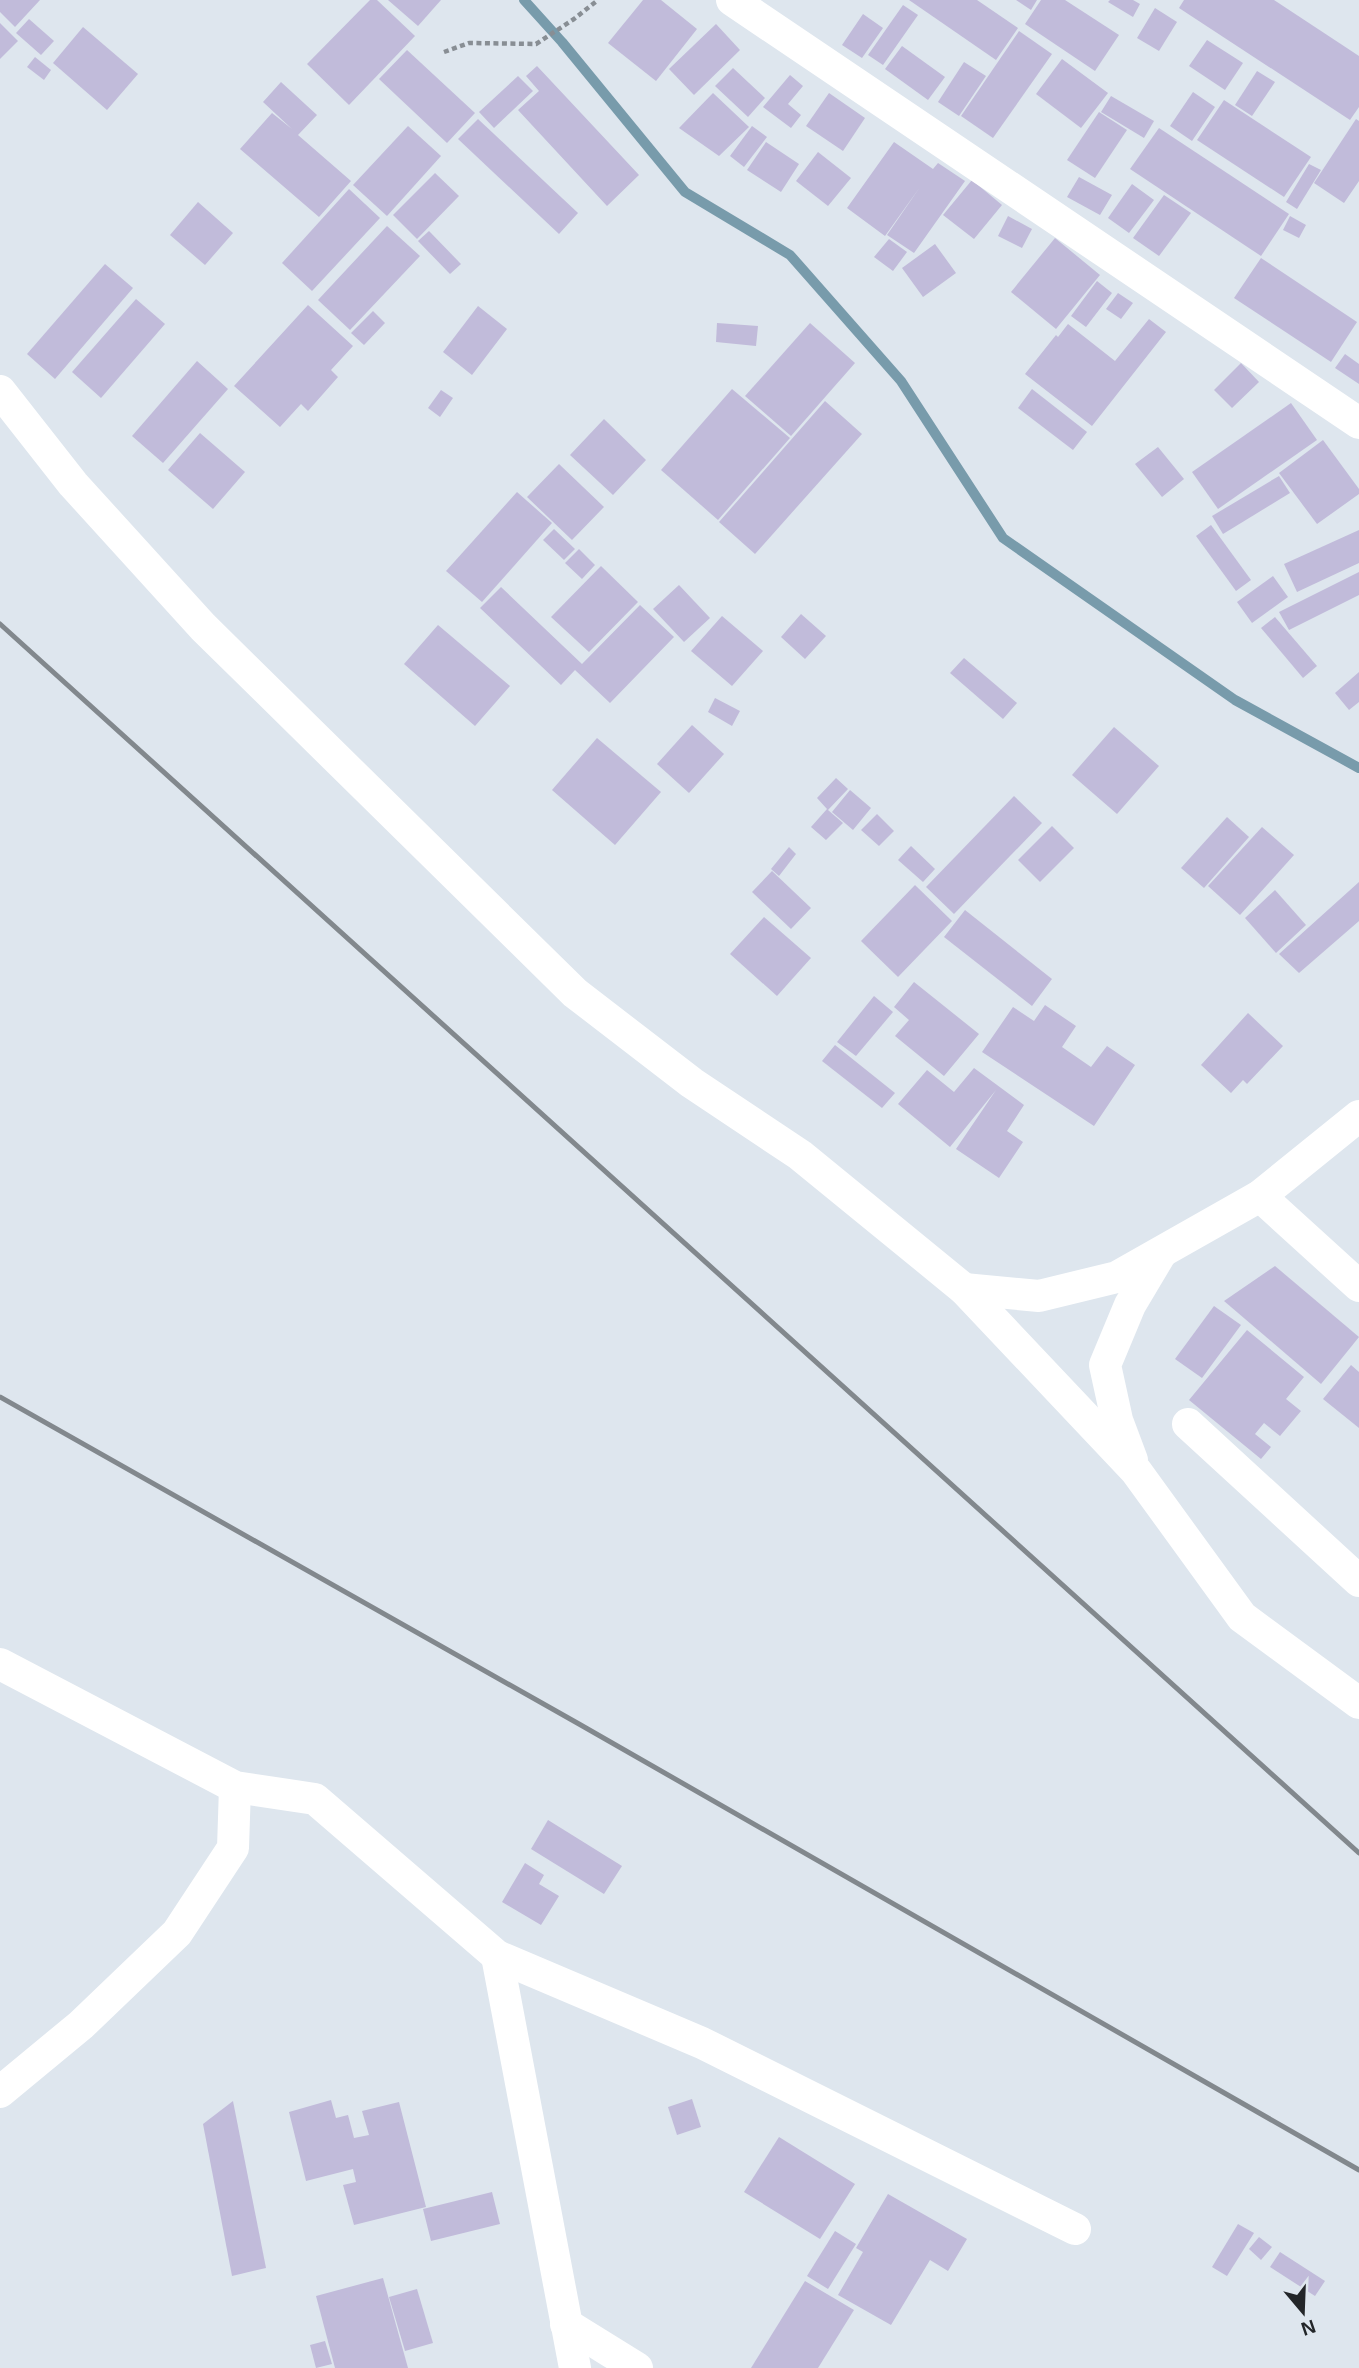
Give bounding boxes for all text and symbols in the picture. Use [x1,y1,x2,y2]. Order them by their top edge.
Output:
north arrow [1268,2277,1338,2347]
text: N [1298,2315,1318,2340]

